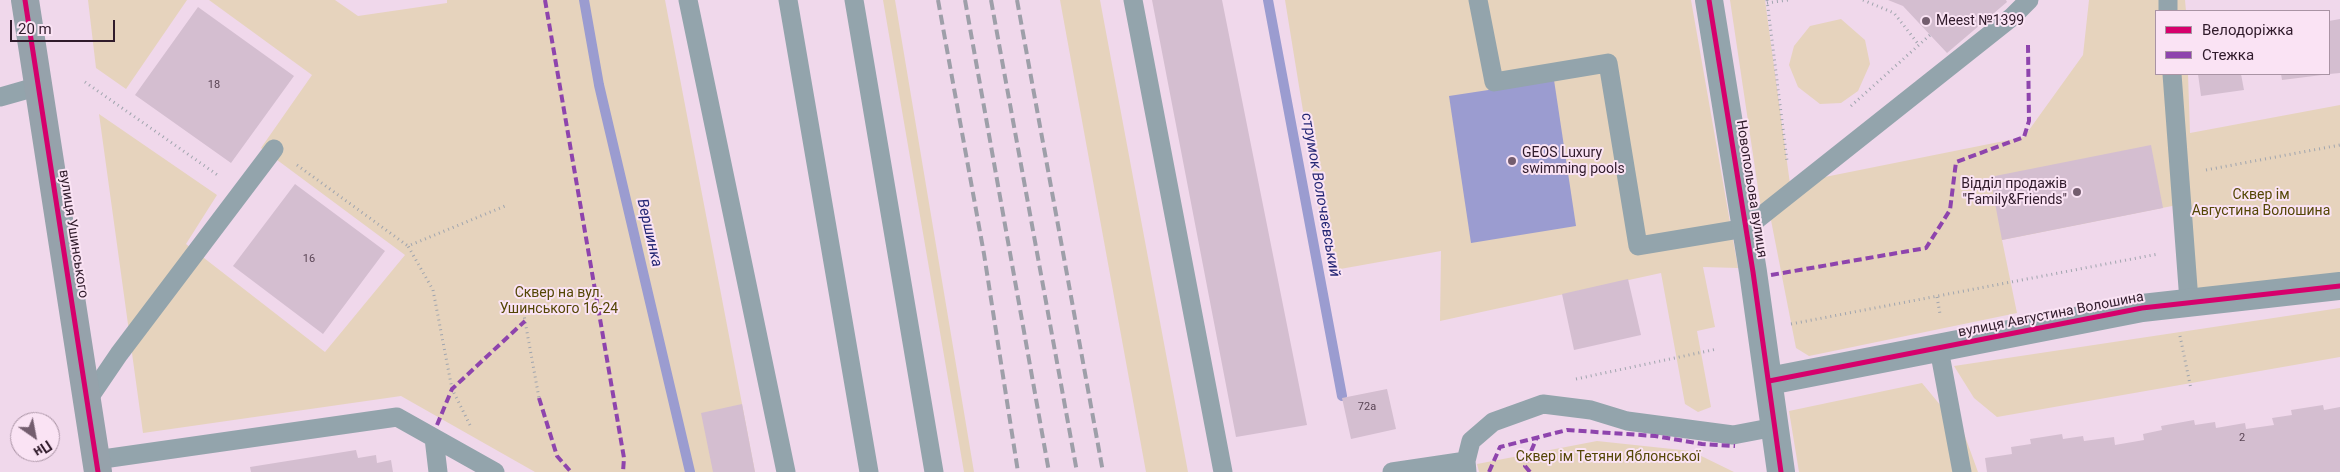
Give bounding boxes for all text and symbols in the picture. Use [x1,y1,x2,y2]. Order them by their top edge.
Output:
scale bar [12,10,118,42]
legend [2155,10,2330,75]
place label: Meest №1399 [1936,13,2024,29]
marker: Meest №1399 [1920,15,1932,27]
text: 20 m [18,20,52,38]
text: Велодоріжка [2202,21,2293,39]
text: Стежка [2202,46,2254,64]
house number: 18 [208,78,220,92]
water label: струмок Волочаєвський [1297,112,1343,278]
street label: Новопольова вулиця [1732,119,1770,259]
place label: GEOS Luxury swimming pools [1522,145,1625,178]
marker: GEOS Luxury swimming pools [1506,155,1518,167]
street label: вулиця Ушинського [55,169,91,299]
place label: Відділ продажів "Family&Friends" [1961,176,2067,208]
marker: Відділ продажів "Family&Friends" [2071,186,2083,198]
park label: Сквер ім Августина Волошина [2192,187,2330,220]
water label: Вершинка [632,197,666,269]
house number: 16 [303,252,315,266]
park label: Сквер на вул. Ушинського 16-24 [500,285,618,318]
street label: вулиця Августина Волошина [1957,289,2145,341]
house number: 72а [1358,400,1376,414]
north arrow [10,412,60,462]
house number: 2 [2239,431,2245,445]
text: Пн [31,437,54,460]
park label: Сквер ім Тетяни Яблонської [1516,449,1700,465]

